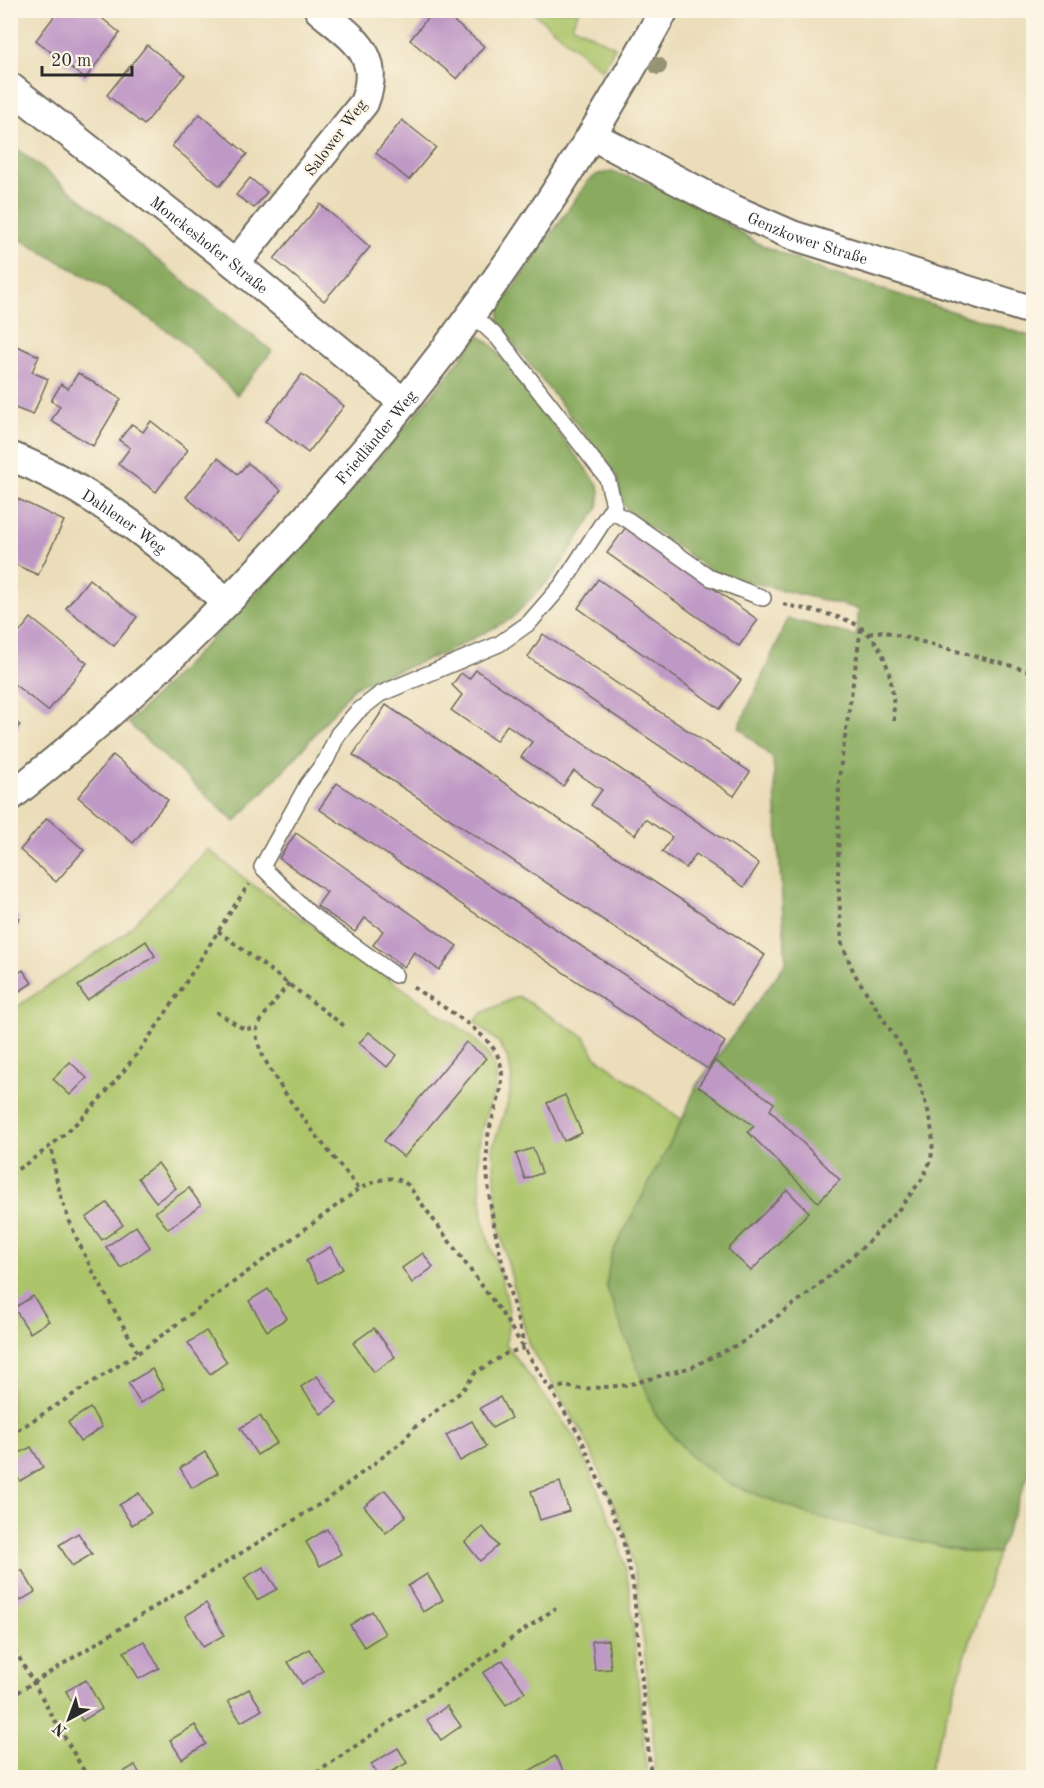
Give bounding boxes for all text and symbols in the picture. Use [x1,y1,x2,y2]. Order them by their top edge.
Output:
scale bar [42,39,132,77]
text: 20 m [51,52,91,70]
street label: Salower Weg [303,97,371,180]
street label: Monckeshofer Straße [146,194,270,298]
street label: Genzkower Straße [744,210,869,268]
street label: Friedländer Weg [334,388,420,488]
street label: Dahlener Weg [78,488,169,558]
north arrow [39,1689,99,1749]
text: N [50,1718,70,1739]

